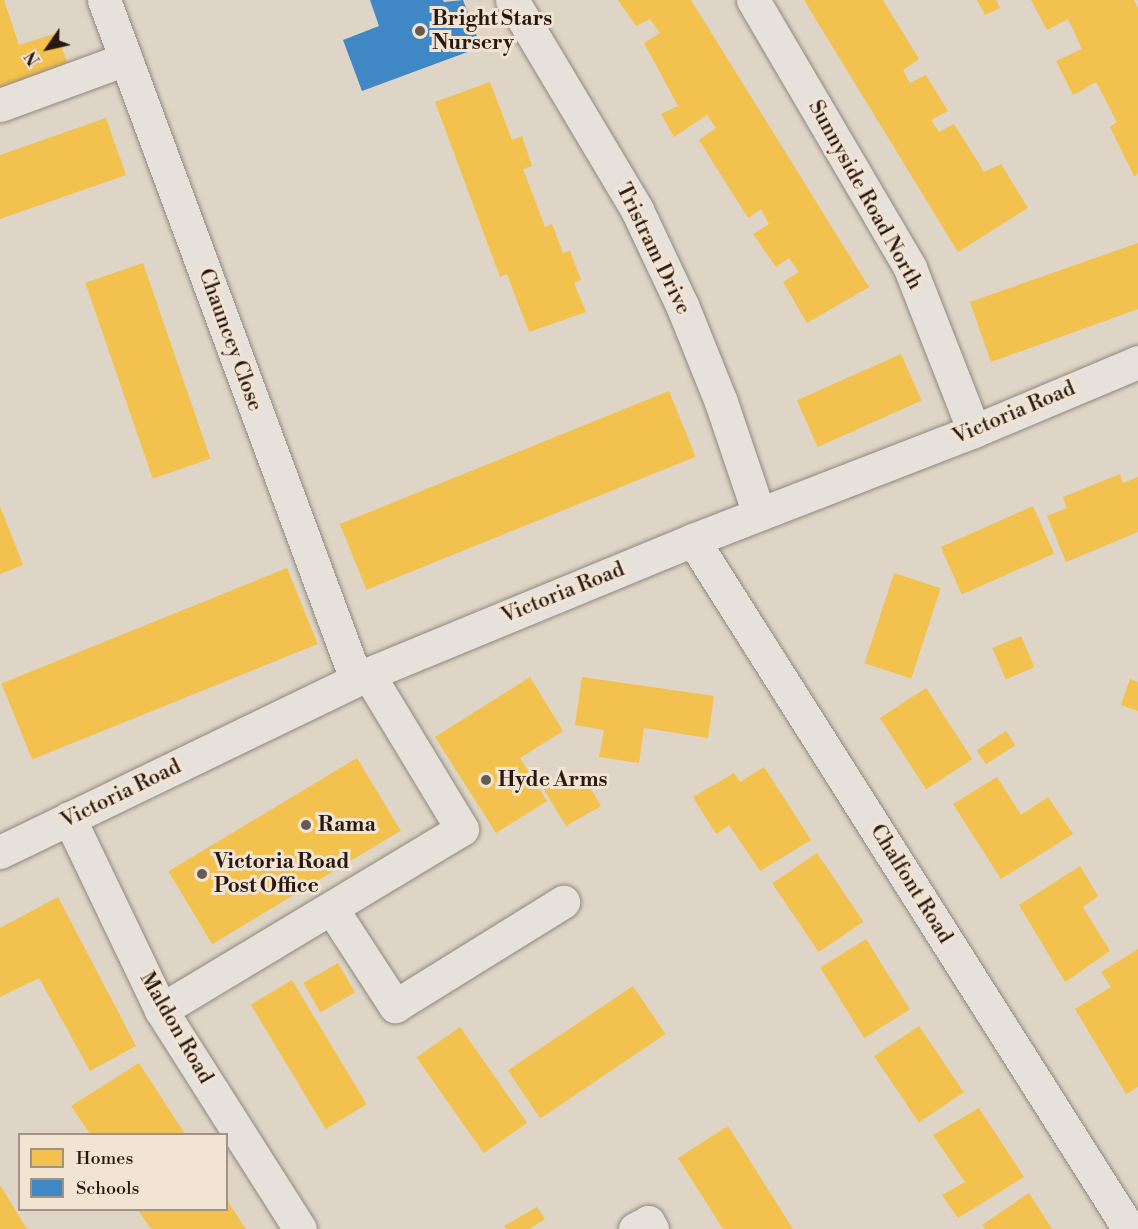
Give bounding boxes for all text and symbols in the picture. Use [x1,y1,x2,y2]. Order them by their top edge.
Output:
place label: Bright Stars Nursery [432,6,552,56]
north arrow [18,18,78,78]
marker: Bright Stars Nursery [413,24,427,38]
text: N [21,47,45,69]
street label: Sunnyside Road North [803,96,927,294]
street label: Tristram Drive [610,179,696,319]
street label: Chauncey Close [193,265,267,415]
street label: Victoria Road [949,376,1079,450]
street label: Victoria Road [498,557,628,629]
street label: Victoria Road [57,754,185,834]
place label: Hyde Arms [498,767,608,793]
marker: Hyde Arms [479,773,493,787]
place label: Rama [318,812,376,838]
marker: Rama [299,818,313,832]
street label: Chalfont Road [864,820,958,948]
place label: Victoria Road Post Office [214,849,349,899]
marker: Victoria Road Post Office [195,867,209,881]
street label: Maldon Road [134,968,218,1088]
legend [18,1133,228,1211]
text: Homes [76,1147,133,1170]
text: Schools [76,1177,139,1200]

